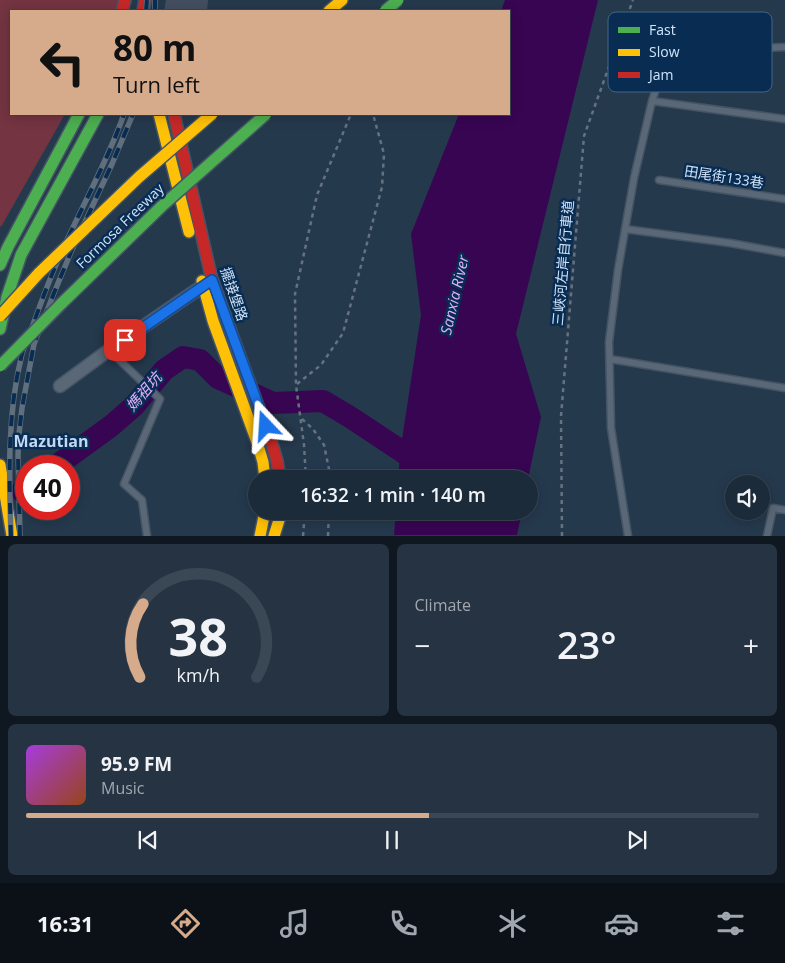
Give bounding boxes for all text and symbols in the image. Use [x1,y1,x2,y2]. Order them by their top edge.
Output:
legend [608,12,772,92]
text: Fast [649,20,676,39]
text: 80 m [113,24,196,71]
icon: left [30,30,95,95]
text: Slow [649,42,680,61]
text: Jam [647,65,674,84]
text: Turn left [113,69,200,99]
street label: 田尾街133巷 [683,161,765,192]
street label: Formosa Freeway [72,178,168,272]
street label: 三峽河左岸自行車道 [548,199,577,327]
water label: Sanxia River [435,252,473,336]
street label: 擺接堡路 [216,264,253,323]
pin [104,319,146,361]
icon: arrive [111,326,139,354]
water label: 媽祖坑 [121,366,167,415]
position arrow [239,399,291,451]
district label: Mazutian [13,430,89,452]
speed limit sign: 40 [15,455,80,520]
map controls [725,475,770,520]
button: sound [725,475,770,520]
text: 16:32 · 1 min · 140 m [300,482,486,508]
text: Climate [415,594,471,616]
text: 38 [169,600,228,671]
text: 23° [557,618,617,670]
text: − [415,626,431,664]
text: + [743,626,759,664]
text: km/h [177,663,220,687]
text: 95.9 FM [101,751,172,777]
text: Music [101,777,145,799]
icon: previous [134,826,162,854]
icon: pause [378,826,406,854]
icon: next [623,826,651,854]
icon: directions [168,906,203,941]
icon: music [277,906,312,941]
icon: phone [386,906,421,941]
icon: climate [495,906,530,941]
icon: car [604,906,639,941]
icon: filters [713,906,748,941]
text: 16:31 [37,908,94,938]

